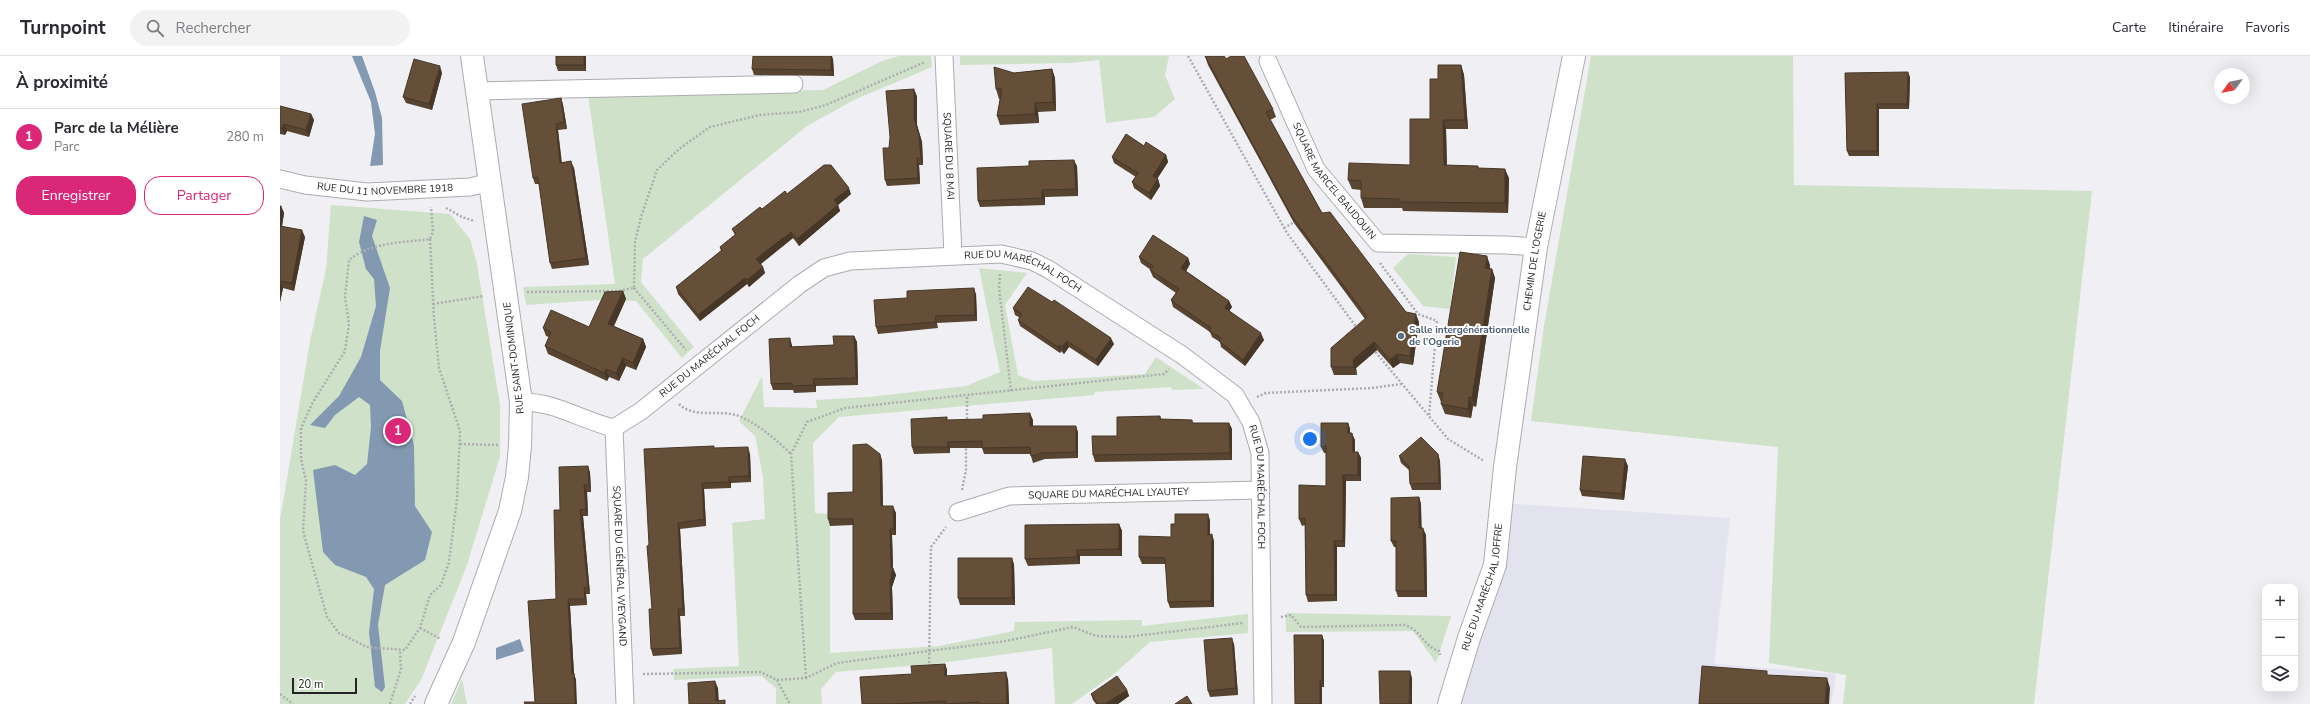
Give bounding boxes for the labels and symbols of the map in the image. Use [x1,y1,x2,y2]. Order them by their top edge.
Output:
north arrow [2214,68,2250,104]
street label: SQUARE DU 8 MAI [940,112,957,200]
street label: SQUARE MARCEL BAUDOUIN [1289,120,1379,242]
street label: RUE DU 11 NOVEMBRE 1918 [316,179,453,199]
street label: CHEMIN DE L'OGERIE [1520,210,1550,312]
street label: RUE DU MARÉCHAL FOCH [964,247,1084,296]
street label: RUE SAINT-DOMINIQUE [500,301,528,415]
street label: RUE DU MARÉCHAL FOCH [657,312,763,401]
place label: Salle intergénérationnelle de l’Ogerie [1409,323,1530,349]
marker: Salle intergénérationnelle de l’Ogerie [1396,331,1406,341]
pin: 1 [385,416,411,446]
street label: RUE DU MARÉCHAL FOCH [1245,423,1268,549]
your location [1300,429,1320,449]
street label: SQUARE DU GÉNÉRAL WEYGAND [609,485,630,646]
street label: SQUARE DU MARÉCHAL LYAUTEY [1028,485,1190,503]
street label: RUE DU MARÉCHAL JOFFRE [1459,523,1506,653]
scale bar [292,676,357,695]

